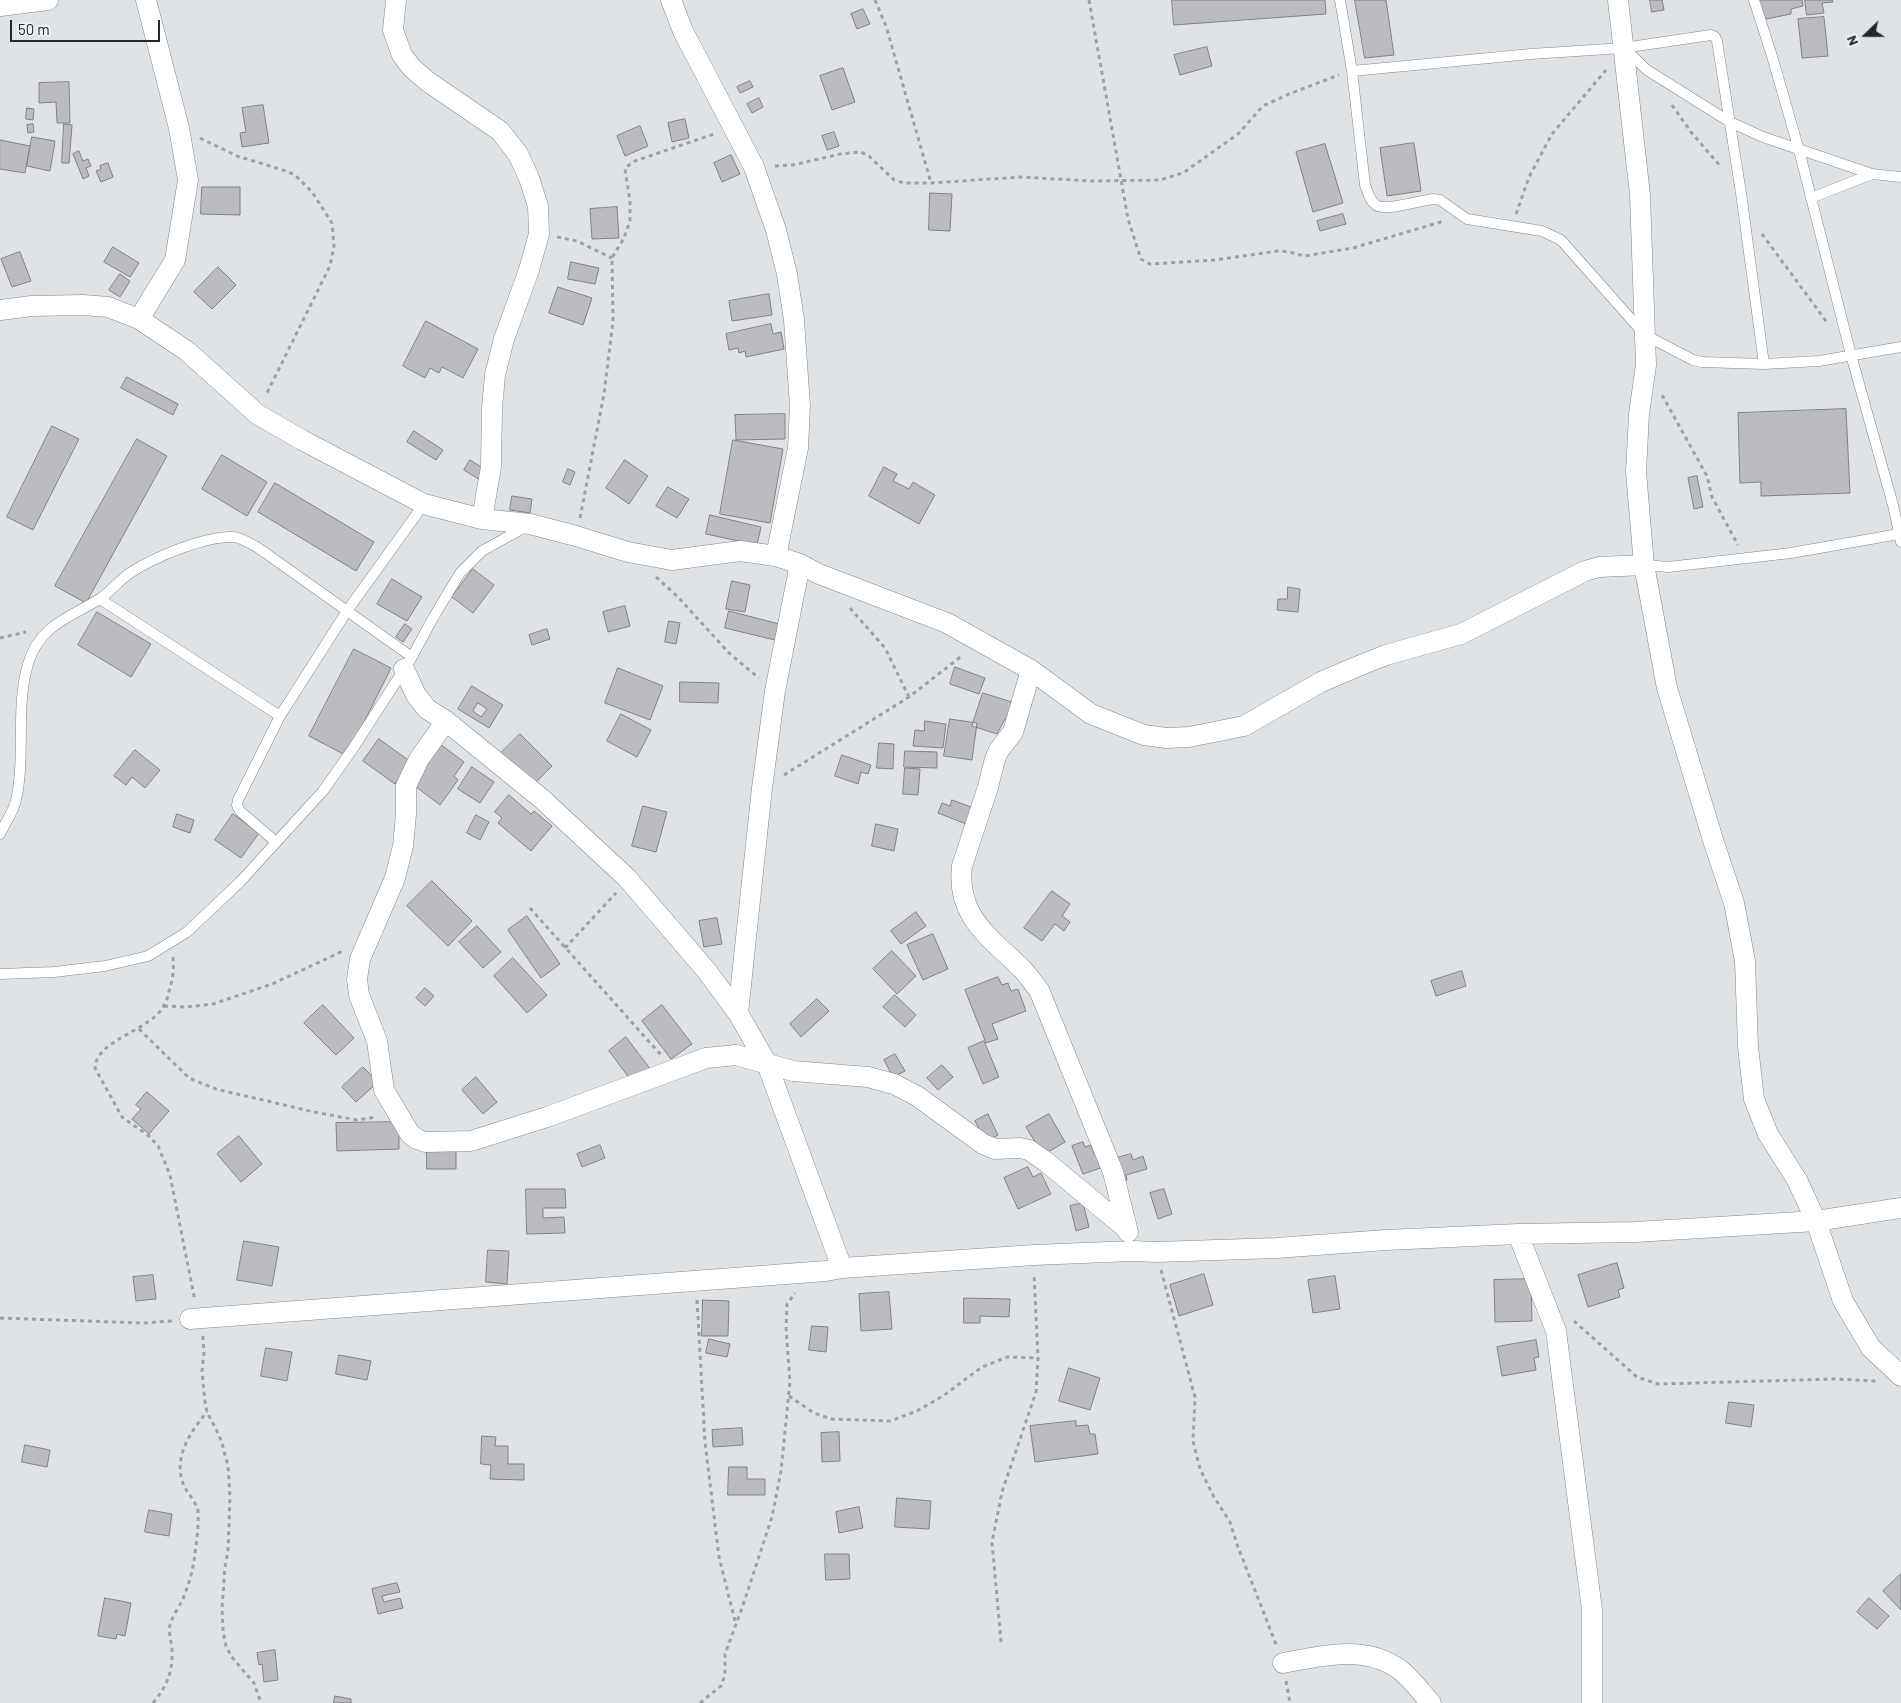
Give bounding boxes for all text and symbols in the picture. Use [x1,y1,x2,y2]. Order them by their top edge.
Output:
scale bar [12,10,162,42]
north arrow [1841,10,1891,60]
text: 50 m [18,20,50,38]
text: N [1842,33,1861,48]

